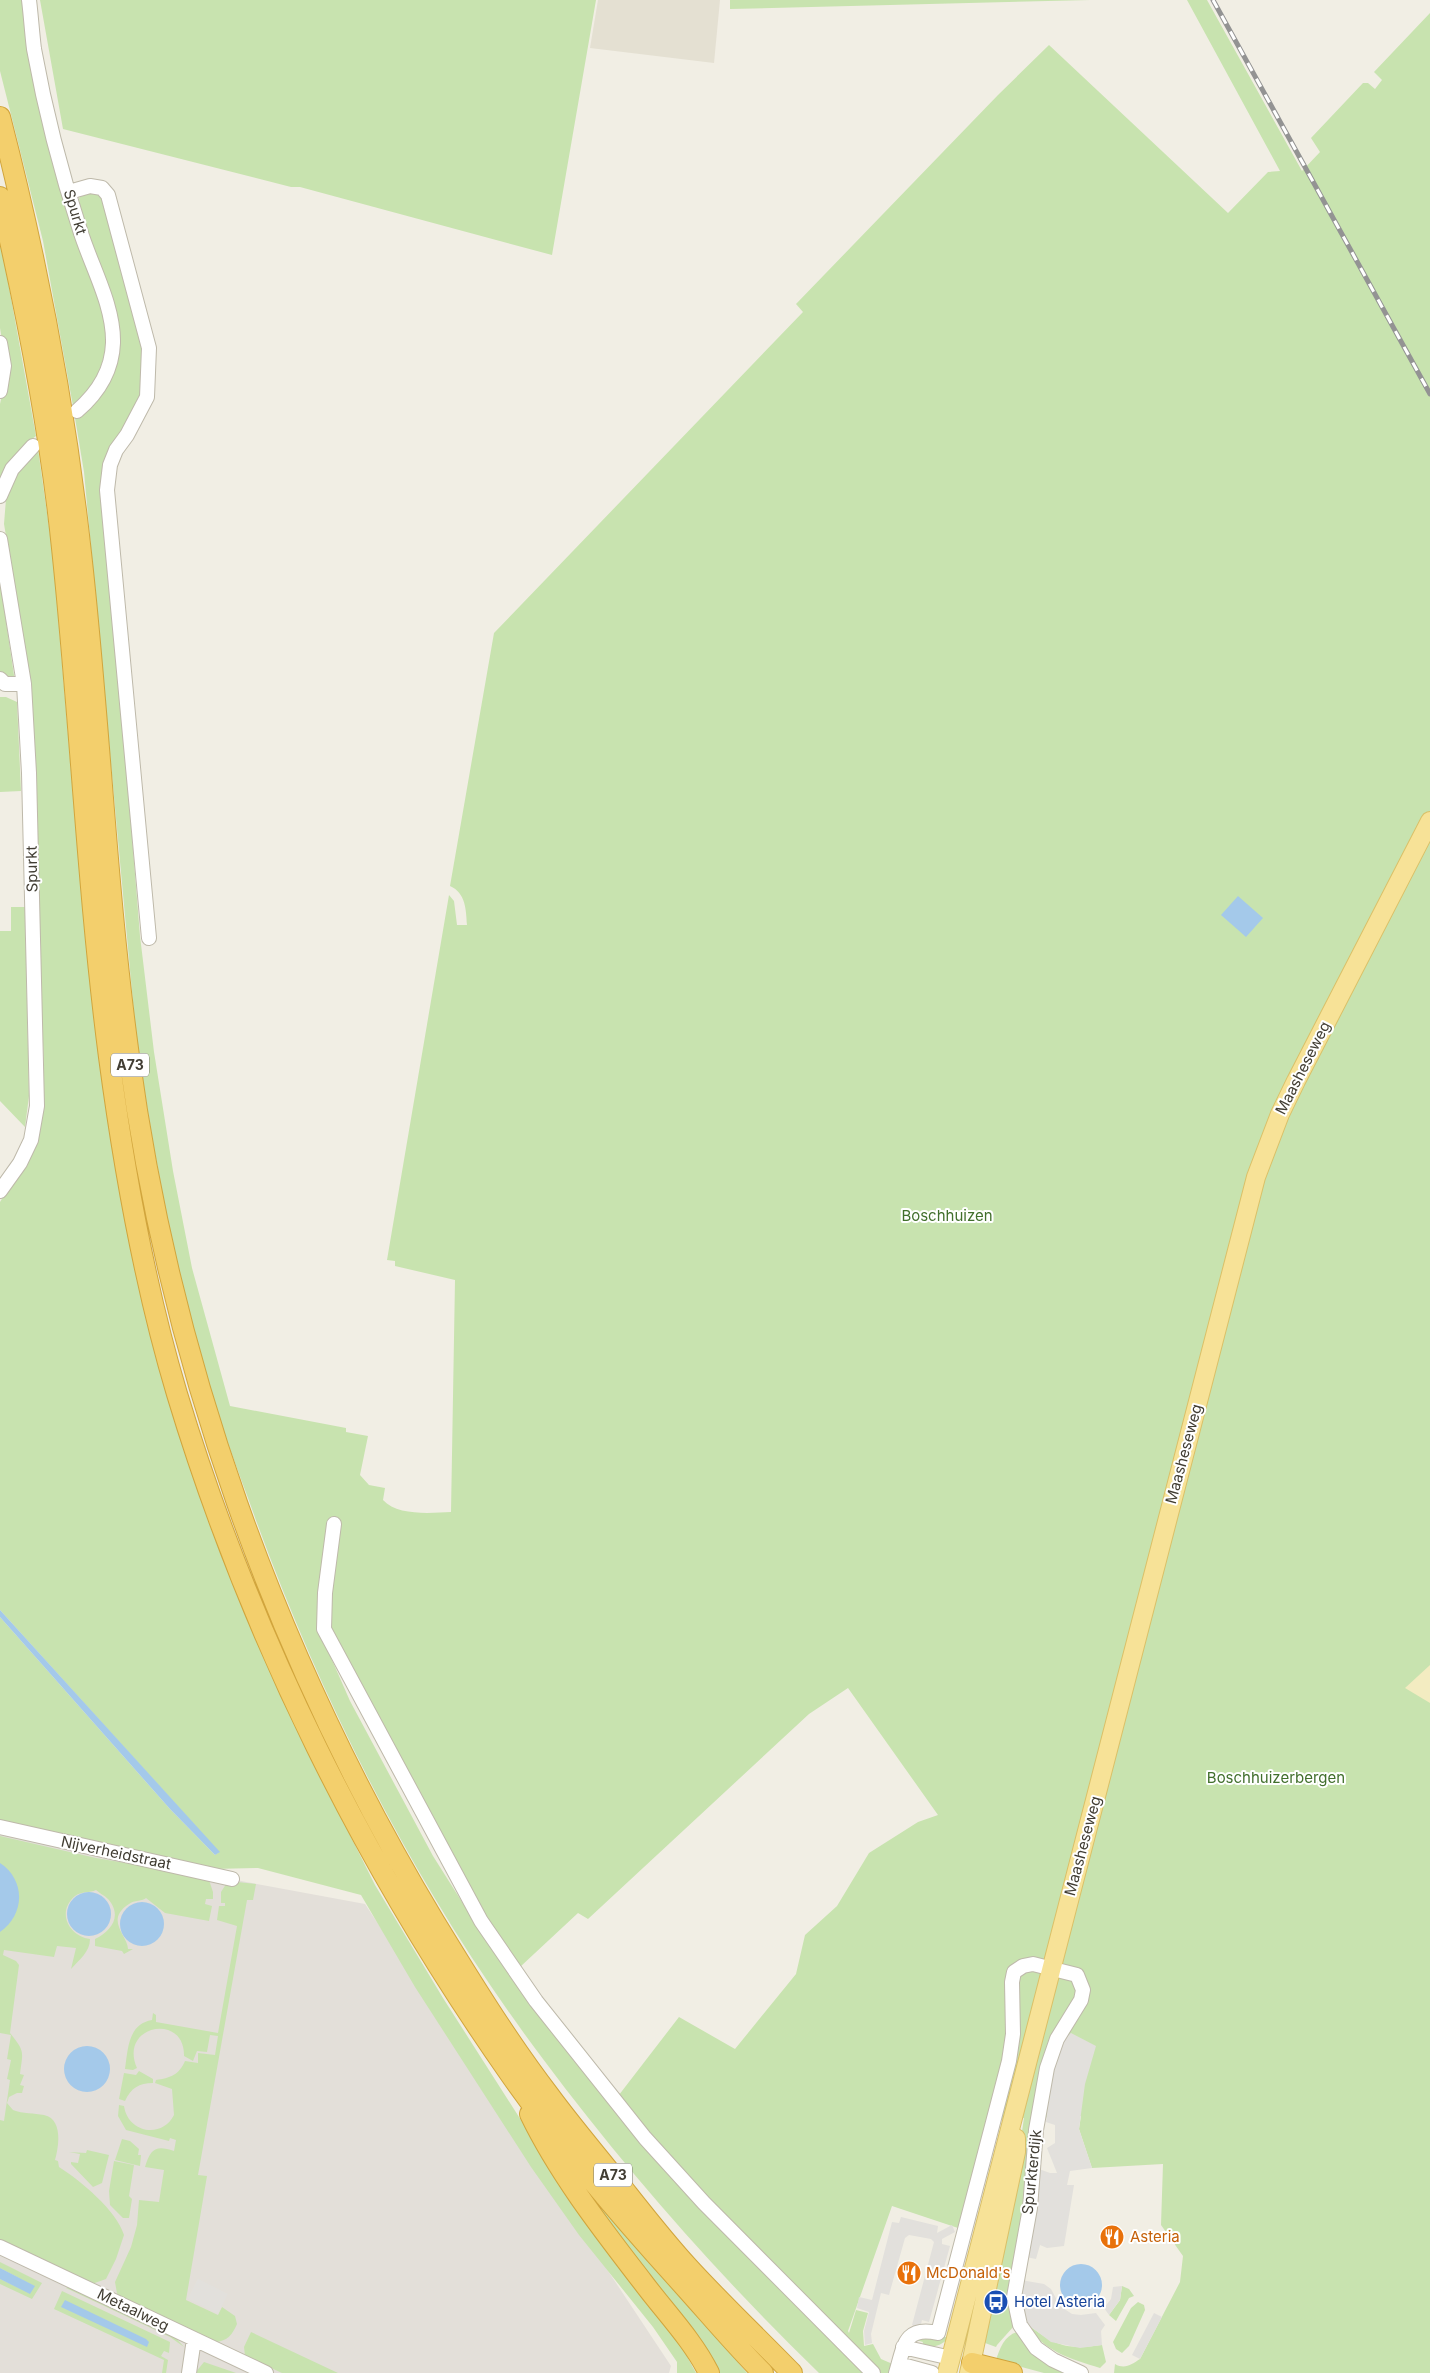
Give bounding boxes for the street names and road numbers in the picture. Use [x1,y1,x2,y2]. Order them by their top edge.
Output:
street label: Spurkt [60,187,91,237]
street label: Spurkt [22,845,41,893]
street label: Maasheseweg [1271,1018,1334,1118]
road number: A73 [111,1054,149,1076]
street label: Maasheseweg [1161,1402,1206,1506]
street label: Maasheseweg [1060,1794,1105,1898]
street label: Nijverheidstraat [59,1832,173,1873]
street label: Spurkterdijk [1018,2128,1045,2215]
road number: A73 [594,2164,632,2186]
street label: Metaalweg [94,2284,172,2335]

